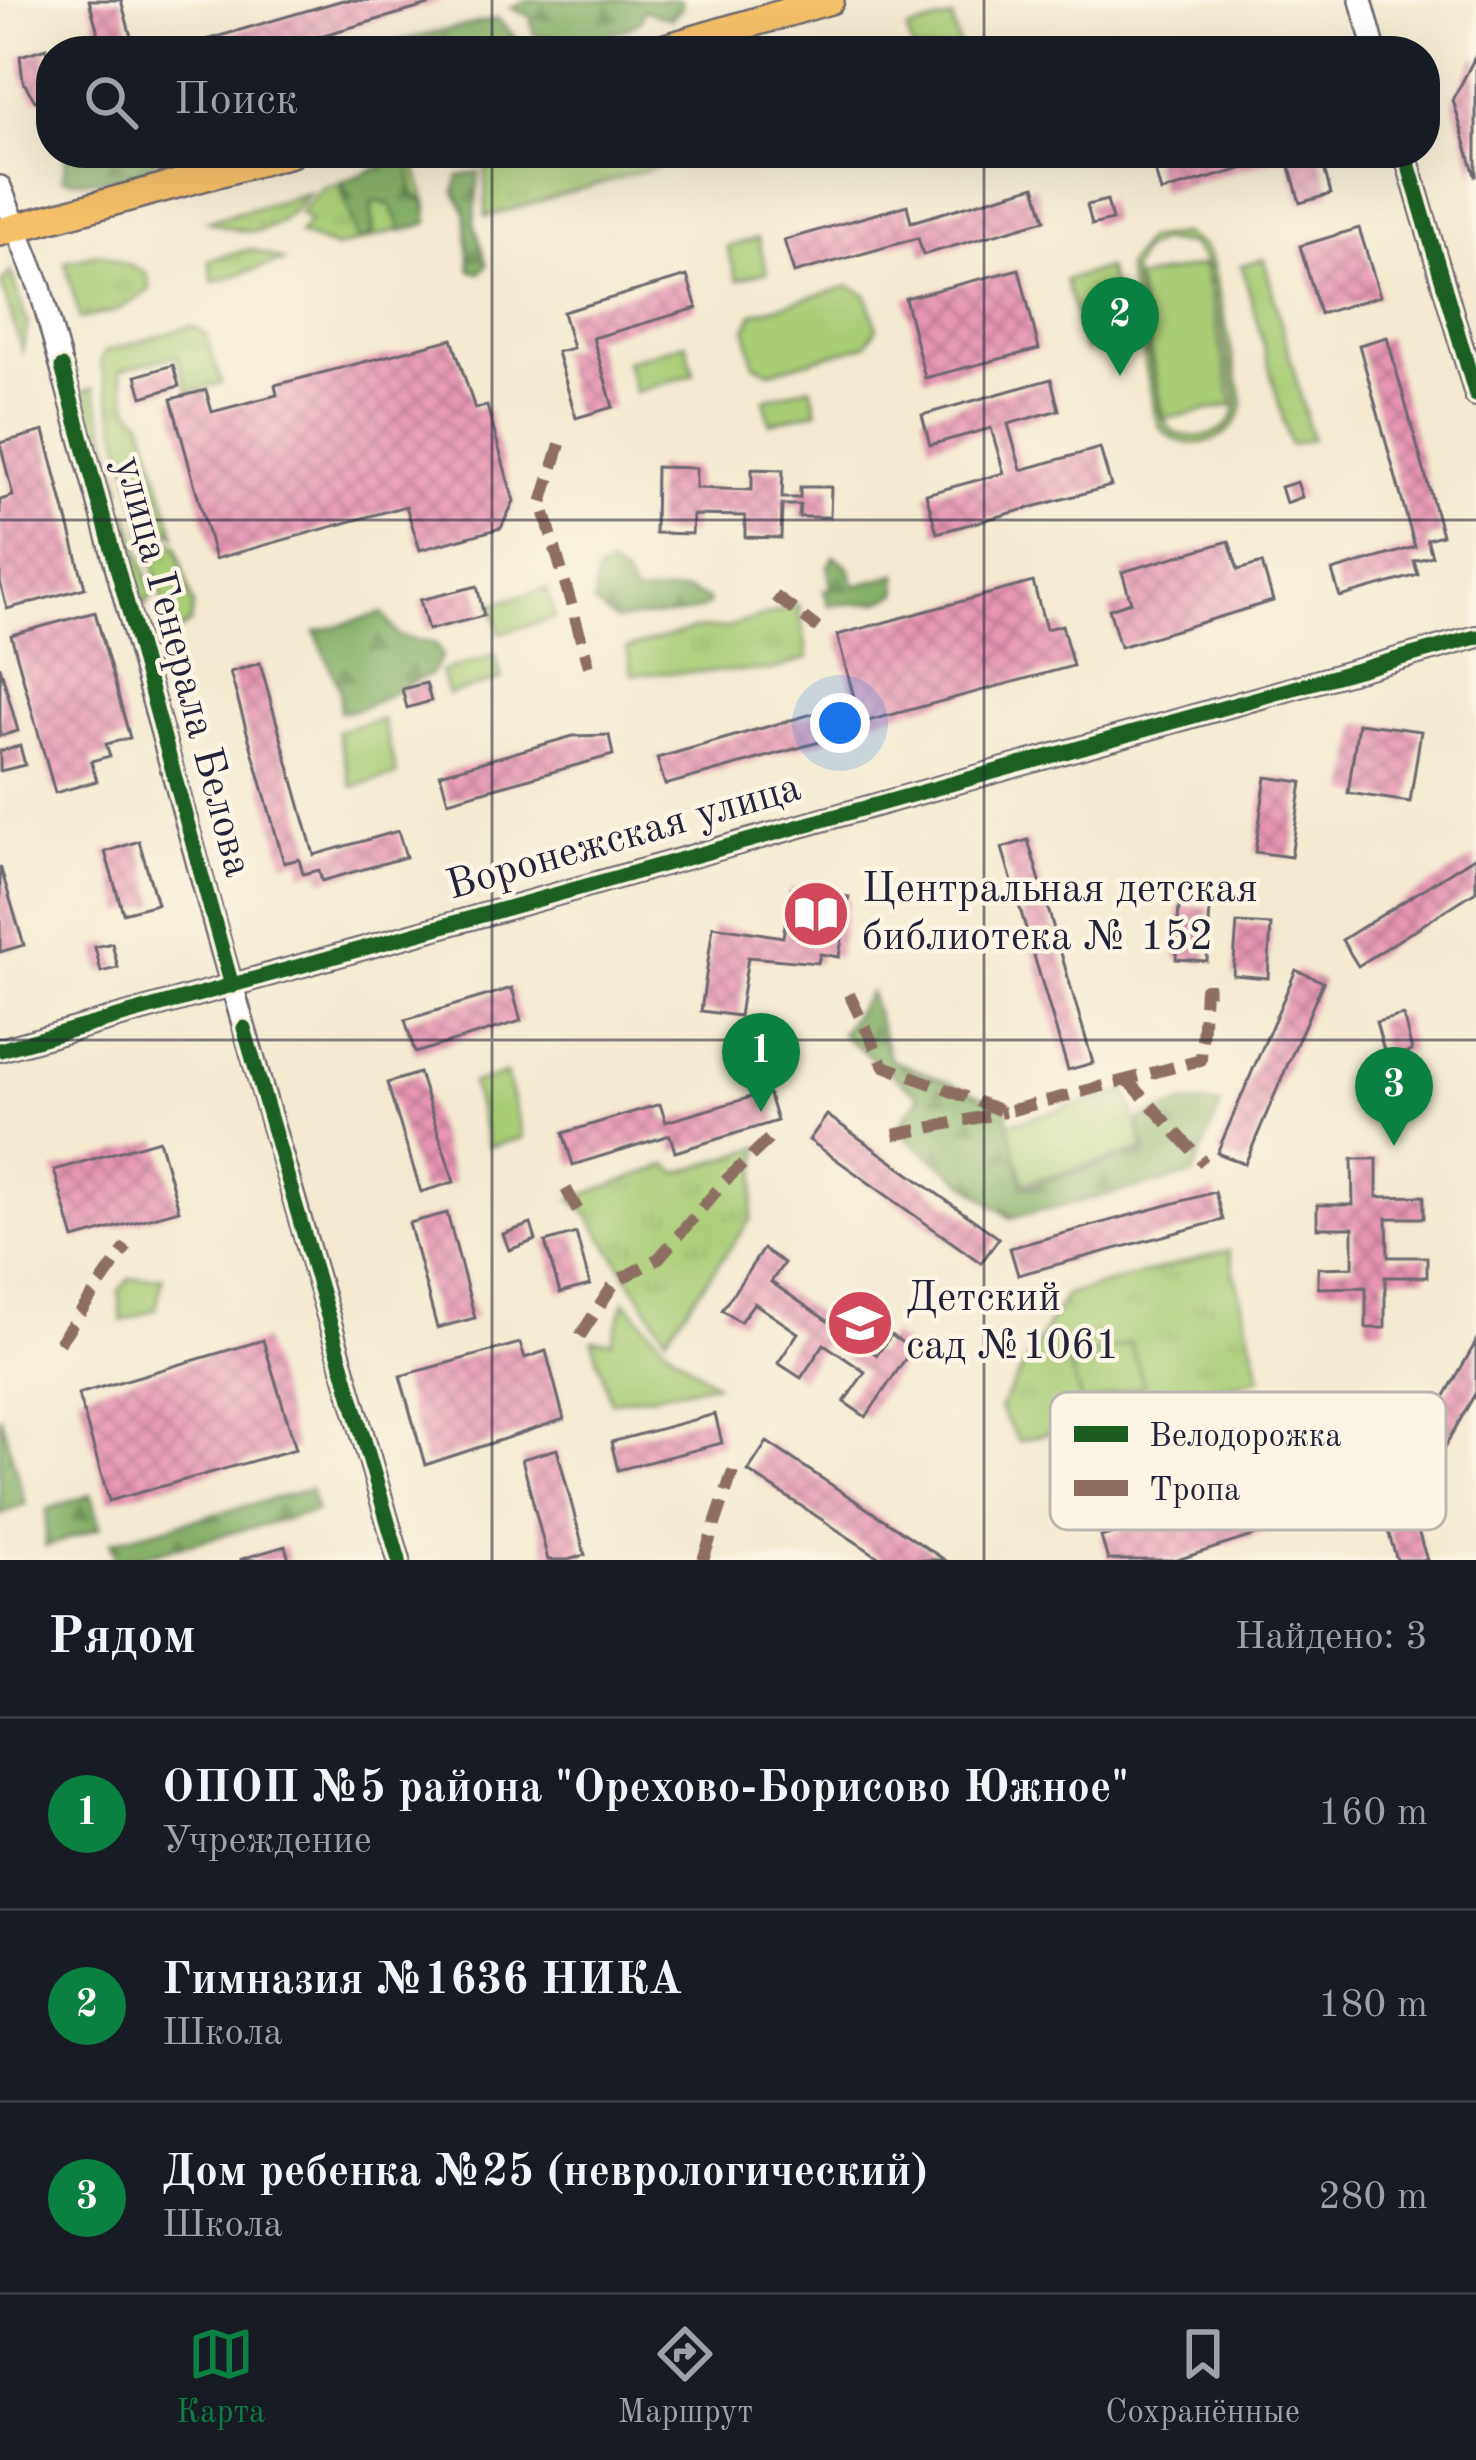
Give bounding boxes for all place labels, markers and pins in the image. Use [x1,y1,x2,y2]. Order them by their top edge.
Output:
pin: 2 [1081,277,1159,376]
place label: Центральная детская библиотека № 152 [862,869,1258,959]
library icon: Центральная детская библиотека № 152 [781,879,851,949]
pin: 1 [722,1013,800,1112]
pin: 3 [1355,1047,1433,1146]
place label: Детский сад №1061 [906,1278,1120,1368]
school or university icon: Детский сад №1061 [825,1288,895,1358]

